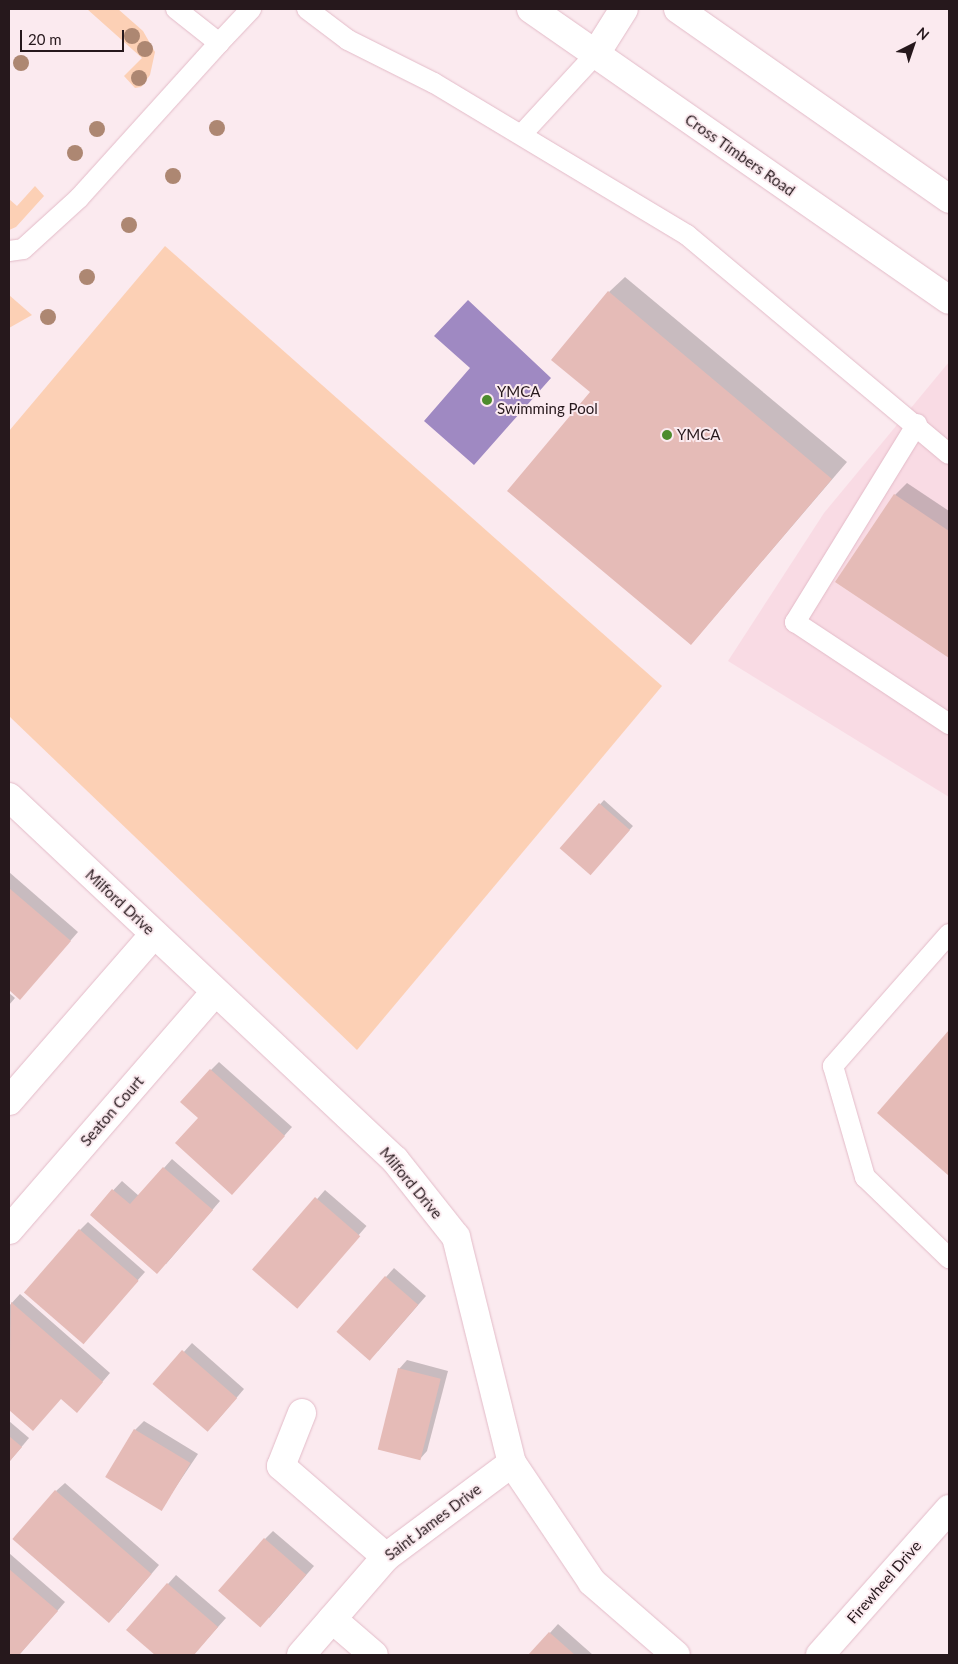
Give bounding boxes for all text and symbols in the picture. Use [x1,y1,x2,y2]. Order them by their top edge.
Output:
scale bar [22,20,126,52]
north arrow [888,20,938,70]
text: N [914,23,933,43]
text: 20 m [28,30,62,48]
street label: Cross Timbers Road [681,110,799,200]
place label: YMCA Swimming Pool [497,382,598,417]
marker: YMCA Swimming Pool [481,394,493,406]
place label: YMCA [677,426,720,444]
marker: YMCA [661,429,673,441]
street label: Milford Drive [82,866,158,938]
street label: Seaton Court [77,1072,147,1150]
street label: Milford Drive [376,1144,446,1222]
street label: Saint James Drive [381,1480,485,1564]
street label: Firewheel Drive [843,1537,925,1627]

